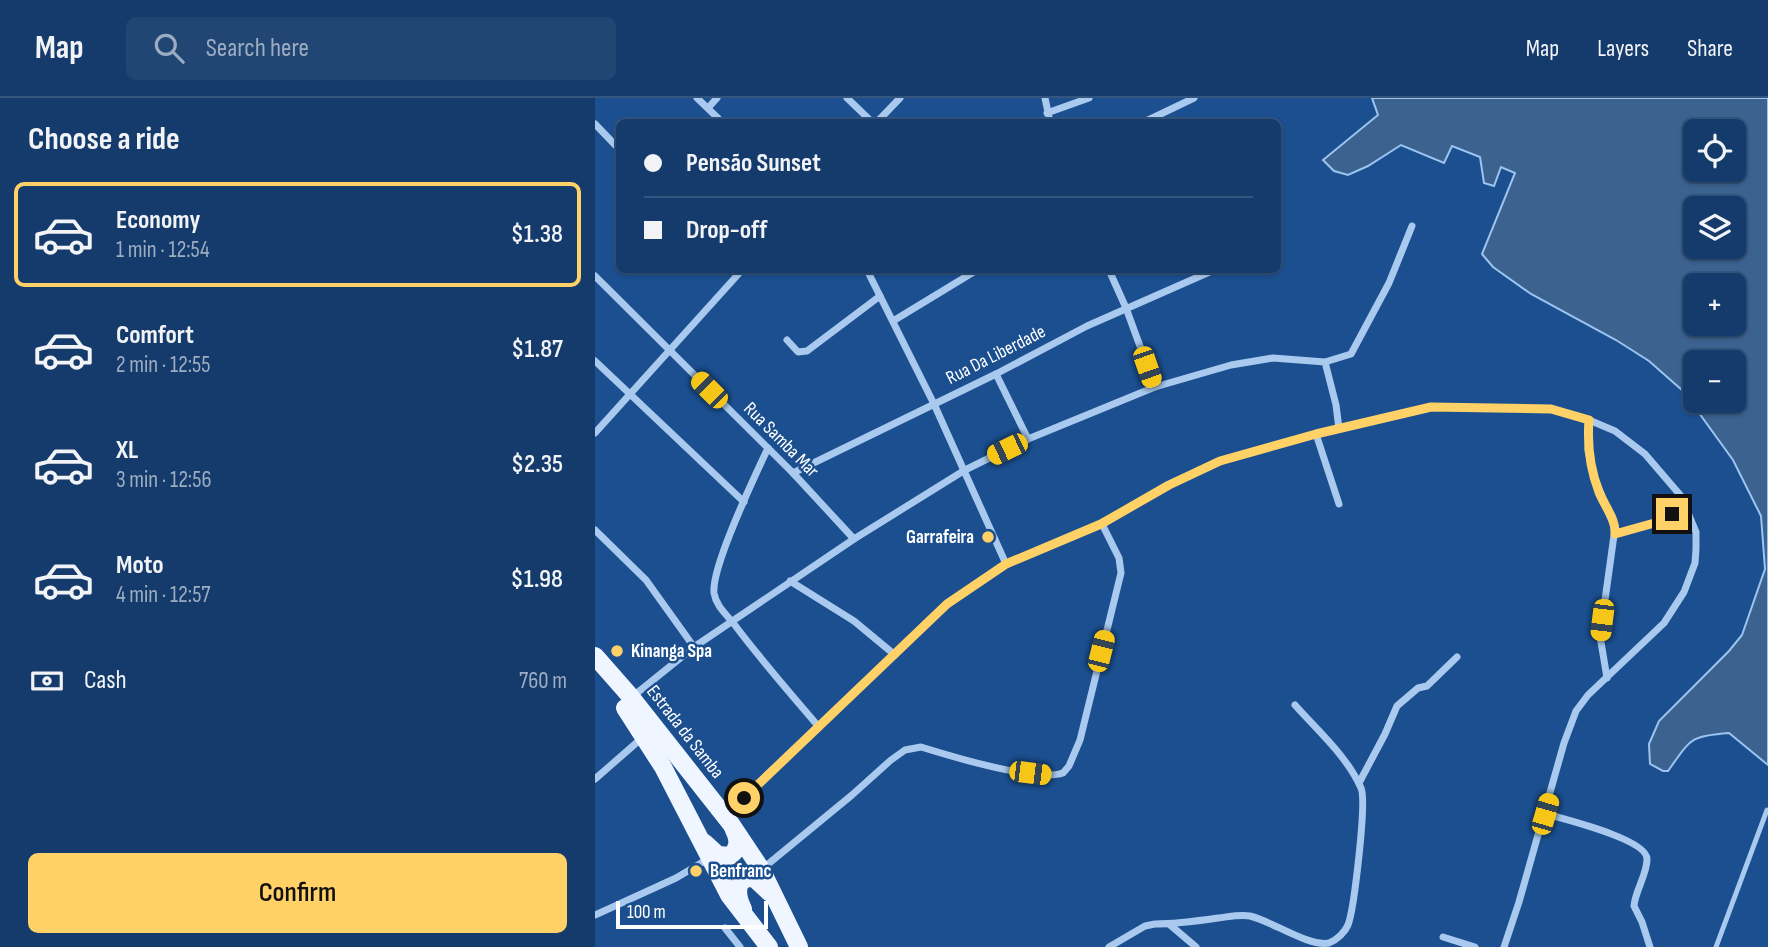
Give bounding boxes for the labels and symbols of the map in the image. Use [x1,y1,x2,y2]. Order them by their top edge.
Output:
street label: Rua Da Liberdade [942,320,1050,390]
car [1131,344,1164,390]
car [687,368,732,412]
street label: Rua Samba Mar [739,398,824,483]
car [984,430,1031,468]
route end [1656,498,1688,530]
place label: Garrafeira [906,526,974,549]
marker: Garrafeira [980,529,996,545]
car [1590,598,1615,642]
car [1086,628,1117,674]
place label: Kinanga Spa [631,640,712,663]
marker: Kinanga Spa [609,643,625,659]
street label: Estrada da Samba [641,681,729,783]
car [1008,760,1053,786]
route start [728,782,760,814]
car [1530,791,1561,837]
place label: Benfranc [710,860,771,883]
marker: Benfranc [688,863,704,879]
scale bar [616,898,768,930]

